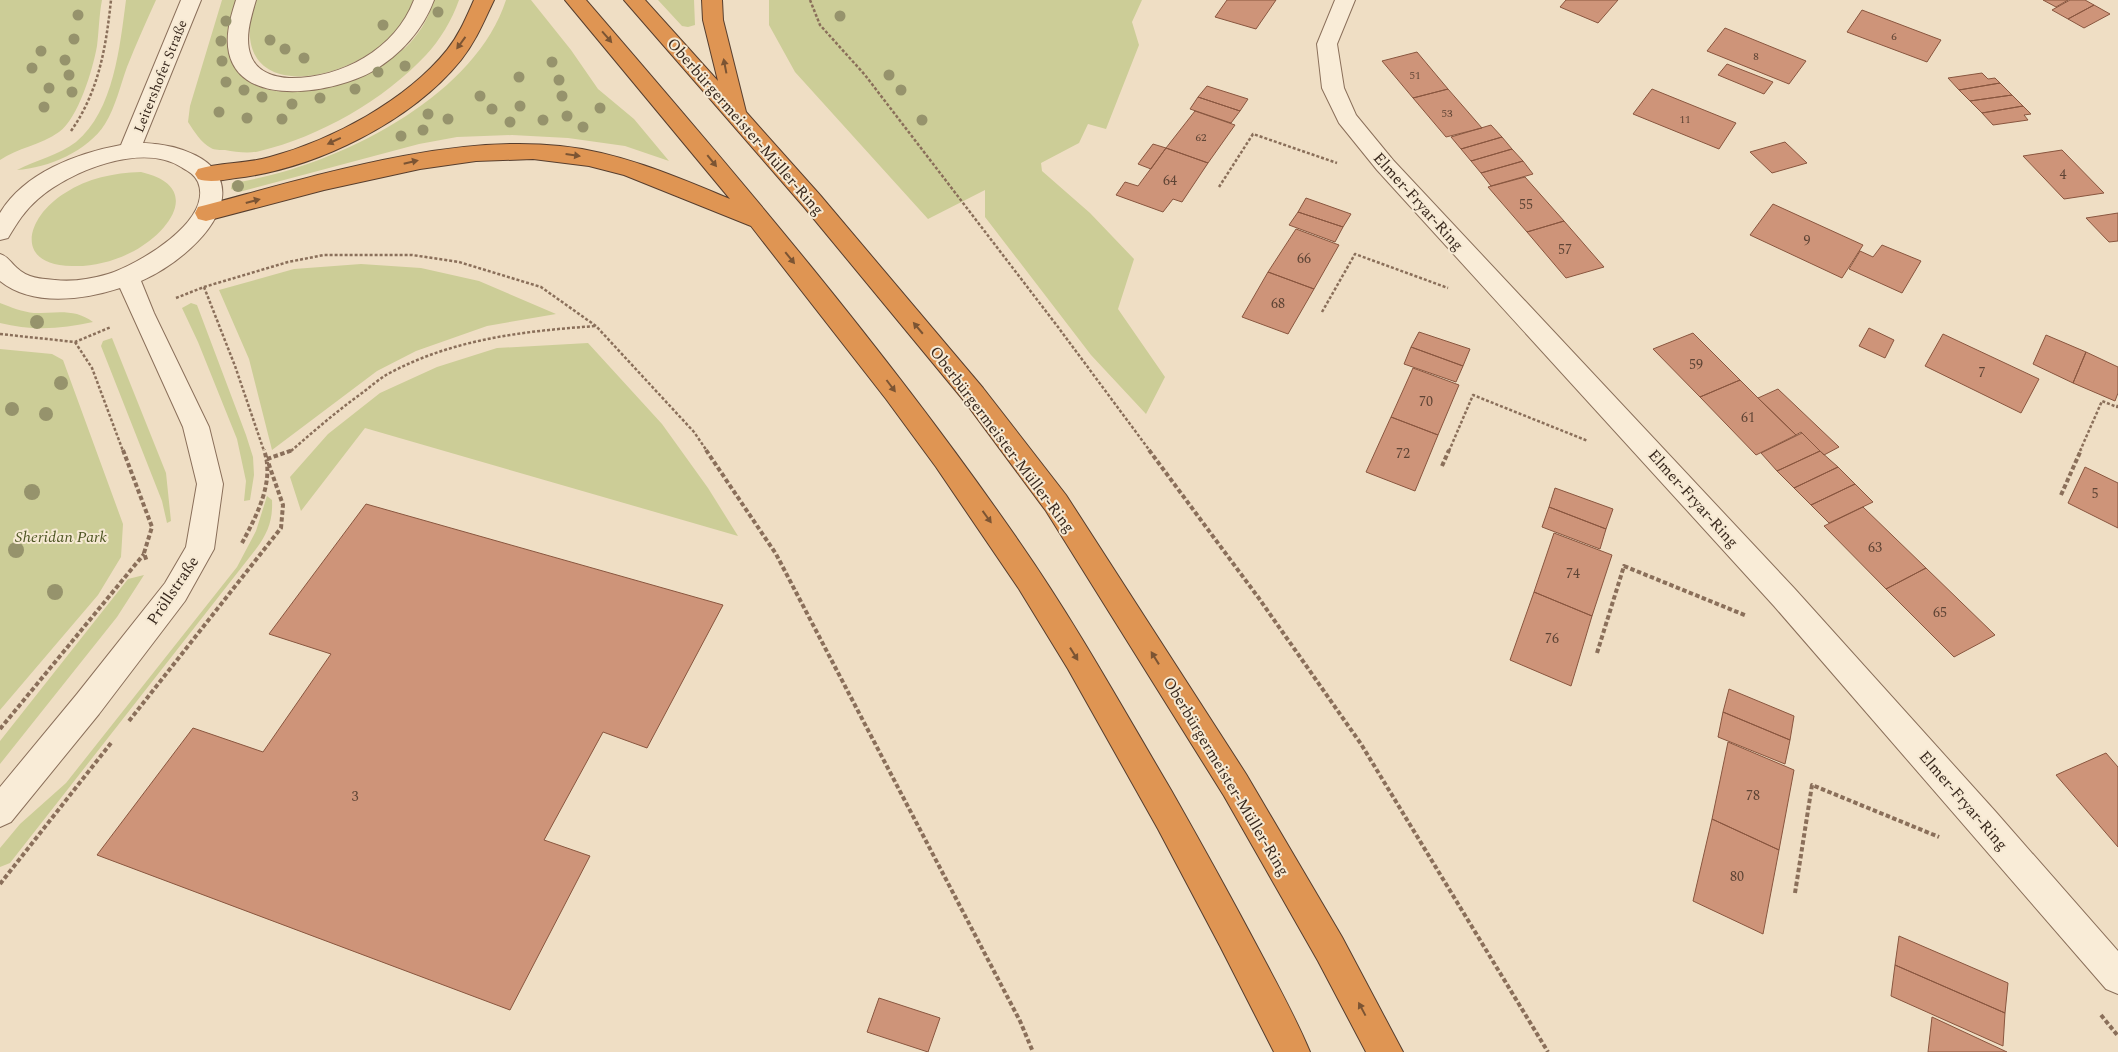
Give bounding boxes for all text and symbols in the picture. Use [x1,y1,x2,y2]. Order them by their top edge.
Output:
street label: Leitershofer Straße [128,16,193,136]
house number: 6 [1891,28,1897,45]
one-way arrow [601,30,612,43]
street label: Oberbürgermeister-Müller-Ring [661,32,829,221]
one-way arrow [456,36,466,50]
house number: 8 [1753,48,1759,65]
one-way arrow [721,58,729,73]
house number: 51 [1410,67,1421,84]
house number: 53 [1442,105,1453,122]
house number: 11 [1680,111,1691,128]
house number: 62 [1196,129,1207,146]
one-way arrow [327,138,341,146]
street label: Elmer-Fryar-Ring [1367,147,1469,256]
one-way arrow [565,151,581,159]
one-way arrow [706,154,717,167]
one-way arrow [404,158,419,166]
house number: 4 [2060,164,2067,185]
house number: 64 [1163,170,1177,191]
house number: 55 [1519,194,1533,215]
one-way arrow [246,196,261,204]
house number: 9 [1804,230,1811,251]
house number: 57 [1558,239,1572,260]
house number: 66 [1297,248,1311,269]
one-way arrow [785,252,796,265]
house number: 68 [1271,293,1285,314]
one-way arrow [912,321,923,334]
street label: Oberbürgermeister-Müller-Ring [924,341,1081,538]
house number: 59 [1689,354,1703,375]
house number: 7 [1979,362,1986,383]
one-way arrow [885,379,896,392]
house number: 70 [1419,391,1433,412]
house number: 61 [1741,407,1755,428]
house number: 72 [1396,443,1410,464]
street label: Elmer-Fryar-Ring [1642,444,1744,553]
house number: 5 [2092,483,2099,504]
one-way arrow [982,510,992,524]
park label: Sheridan Park [15,525,108,549]
house number: 63 [1868,537,1882,558]
street label: Pröllstraße [141,551,205,630]
house number: 74 [1566,563,1580,584]
house number: 65 [1933,602,1947,623]
house number: 76 [1545,628,1559,649]
one-way arrow [1070,647,1079,661]
one-way arrow [1150,651,1160,665]
street label: Oberbürgermeister-Müller-Ring [1157,672,1295,881]
street label: Elmer-Fryar-Ring [1913,745,2014,856]
house number: 78 [1746,785,1760,806]
house number: 3 [352,786,359,807]
house number: 80 [1730,866,1744,887]
one-way arrow [1358,1002,1366,1016]

